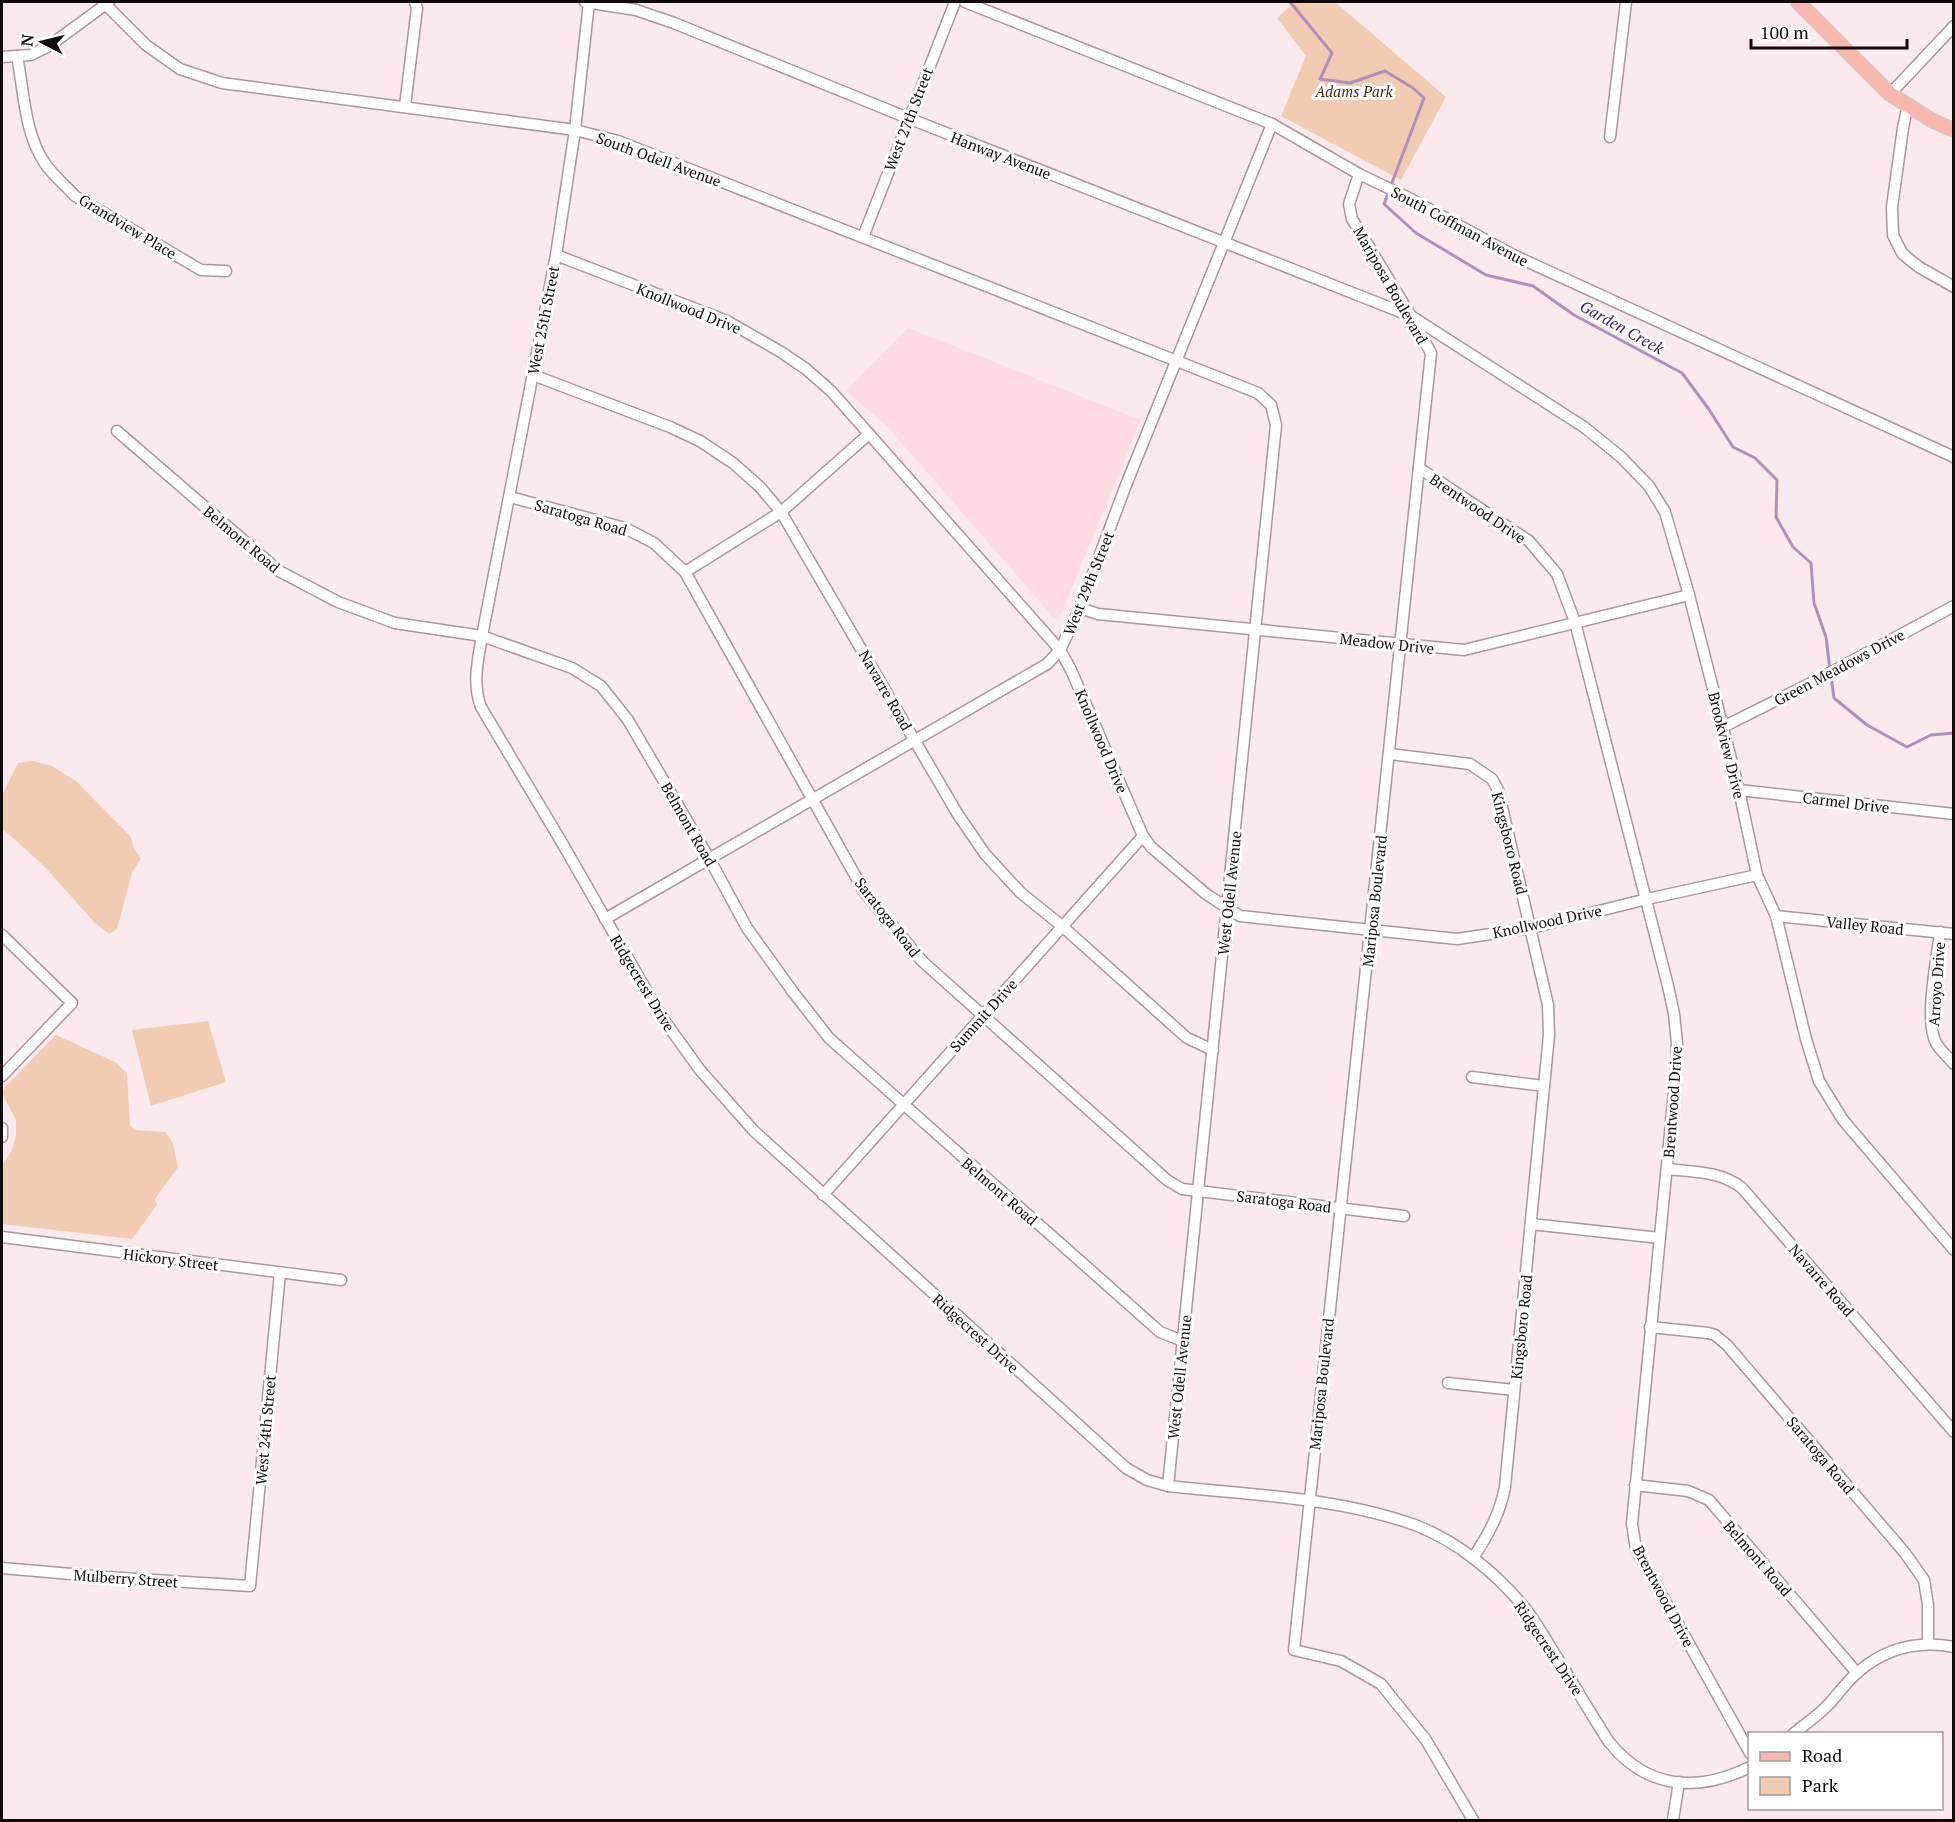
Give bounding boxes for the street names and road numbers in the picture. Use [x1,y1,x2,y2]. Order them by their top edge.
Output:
street label: West 27th Street [879,64,937,174]
street label: South Odell Avenue [594,127,724,191]
street label: Hanway Avenue [948,127,1054,183]
street label: South Coffman Avenue [1388,181,1532,271]
street label: Grandview Place [76,189,180,263]
street label: Mariposa Boulevard [1349,223,1433,347]
street label: West 25th Street [523,264,563,376]
street label: Knollwood Drive [634,278,744,338]
street label: Brentwood Drive [1426,468,1530,548]
street label: Saratoga Road [532,494,630,540]
street label: Belmont Road [200,501,284,577]
street label: West 29th Street [1058,528,1118,638]
street label: Green Meadows Drive [1770,624,1908,710]
street label: Meadow Drive [1339,628,1435,658]
street label: Navarre Road [855,646,917,734]
street label: Knollwood Drive [1071,686,1133,796]
street label: Brookview Drive [1704,690,1750,800]
street label: Belmont Road [657,778,721,870]
street label: Carmel Drive [1801,787,1891,817]
street label: Kingsboro Road [1488,790,1532,896]
street label: West Odell Avenue [1213,830,1245,956]
street label: Mariposa Boulevard [1357,834,1391,968]
street label: Saratoga Road [851,873,925,961]
street label: Knollwood Drive [1491,900,1603,942]
street label: Valley Road [1825,911,1905,939]
street label: Ridgecrest Drive [606,931,680,1035]
street label: Arroyo Drive [1923,941,1949,1027]
street label: Summit Drive [945,974,1021,1056]
street label: Brentwood Drive [1658,1045,1686,1159]
street label: Belmont Road [958,1153,1042,1229]
street label: Saratoga Road [1235,1185,1333,1217]
street label: Navarre Road [1785,1240,1859,1320]
street label: Hickory Street [122,1243,220,1275]
street label: Kingsboro Road [1506,1274,1536,1380]
street label: Ridgecrest Drive [929,1289,1023,1377]
street label: West Odell Avenue [1163,1314,1195,1440]
street label: Mariposa Boulevard [1304,1317,1338,1451]
street label: West 24th Street [250,1374,280,1486]
street label: Saratoga Road [1783,1412,1859,1498]
street label: Belmont Road [1720,1516,1796,1600]
street label: Brentwood Drive [1629,1542,1699,1650]
street label: Mulberry Street [73,1564,179,1592]
street label: Ridgecrest Drive [1510,1597,1588,1699]

